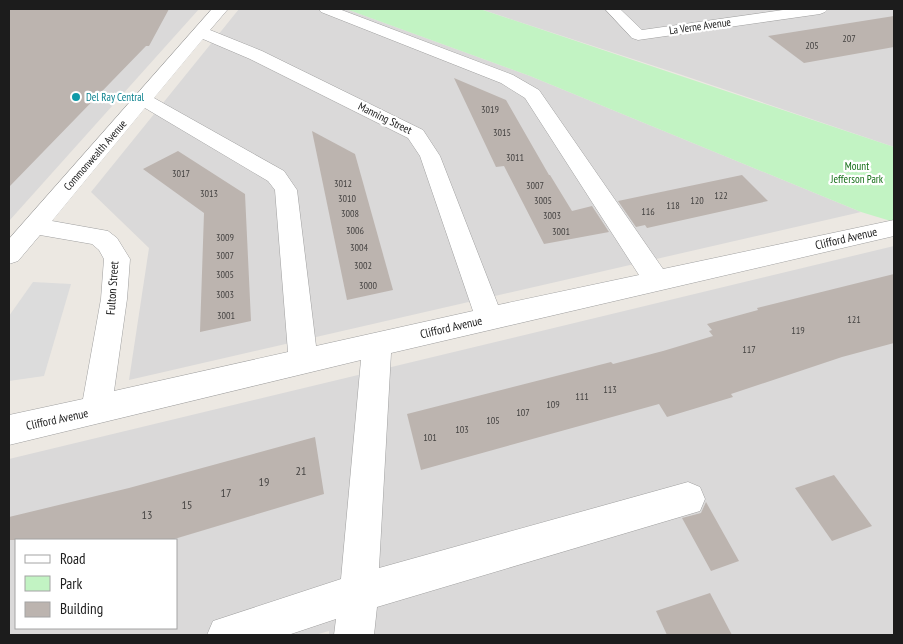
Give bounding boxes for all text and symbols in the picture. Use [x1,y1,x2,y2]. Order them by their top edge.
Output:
street label: La Verne Avenue [668,15,732,37]
house number: 207 [842,32,856,45]
house number: 205 [805,39,819,52]
place label: Del Ray Central [86,90,145,104]
marker: Del Ray Central [70,91,82,103]
street label: Manning Street [356,99,414,137]
house number: 3019 [481,103,499,116]
street label: Commonwealth Avenue [61,116,130,193]
house number: 3015 [493,126,511,139]
house number: 3011 [506,151,524,164]
park label: Mount Jefferson Park [830,159,884,186]
house number: 3017 [172,167,190,180]
house number: 3012 [334,177,352,190]
house number: 3007 [526,179,544,192]
house number: 3013 [200,187,218,200]
house number: 122 [714,189,728,202]
house number: 3010 [338,192,357,205]
house number: 3005 [534,194,552,207]
house number: 120 [690,194,704,207]
house number: 118 [666,199,680,212]
house number: 116 [641,205,655,218]
house number: 3008 [341,207,359,220]
house number: 3003 [543,209,561,222]
house number: 3006 [346,224,365,237]
street label: Clifford Avenue [814,224,879,252]
house number: 3001 [552,225,570,238]
house number: 3009 [216,231,234,244]
house number: 3004 [350,241,369,254]
house number: 3007 [216,249,234,262]
house number: 3002 [354,259,372,272]
street label: Fulton Street [103,260,121,315]
house number: 3005 [216,268,234,281]
house number: 3000 [359,279,378,292]
house number: 3003 [216,288,234,301]
house number: 3001 [217,309,235,322]
street label: Clifford Avenue [419,313,484,341]
house number: 121 [847,313,861,326]
house number: 119 [791,324,805,337]
house number: 117 [742,343,756,356]
house number: 113 [603,383,617,396]
house number: 111 [575,390,589,403]
house number: 109 [546,398,560,411]
street label: Clifford Avenue [25,405,90,433]
house number: 107 [516,406,530,419]
house number: 105 [486,414,500,427]
house number: 103 [455,423,469,436]
house number: 101 [423,431,437,444]
house number: 21 [296,463,306,478]
house number: 19 [259,474,269,489]
house number: 17 [221,485,231,500]
house number: 15 [182,497,192,512]
house number: 13 [142,507,152,522]
legend [15,539,178,629]
text: Road [60,549,86,568]
text: Park [60,574,82,593]
text: Building [60,599,103,618]

